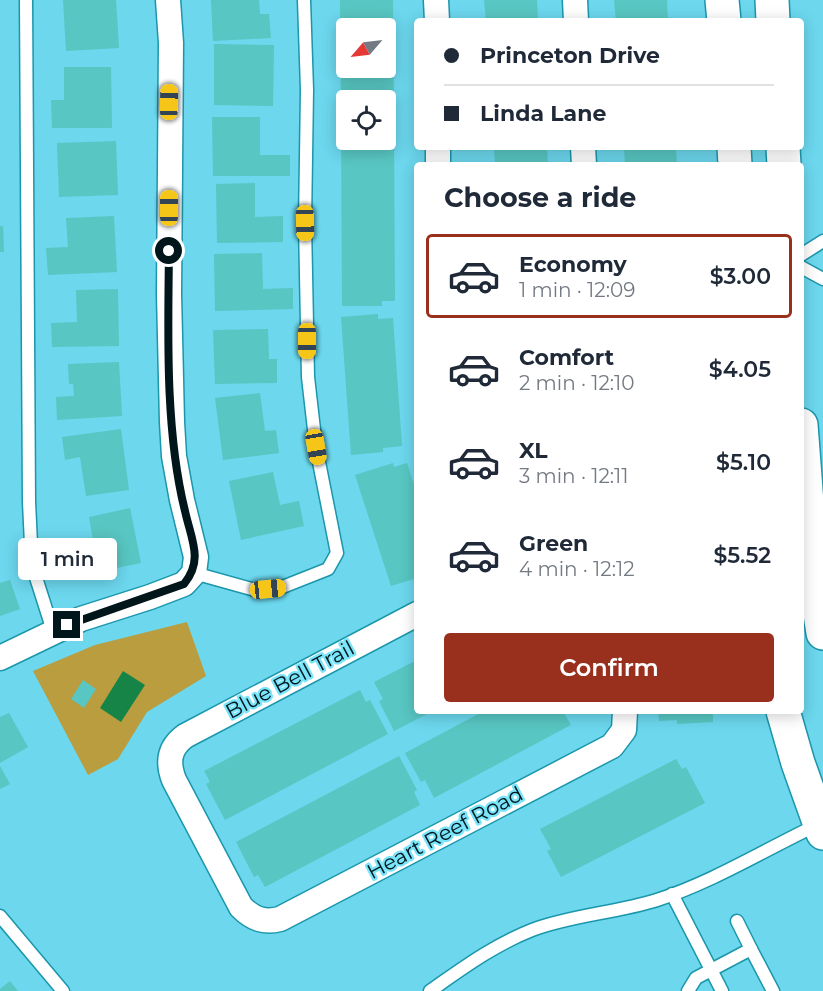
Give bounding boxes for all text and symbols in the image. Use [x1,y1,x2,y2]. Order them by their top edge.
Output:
north arrow [336,18,396,78]
map controls [336,18,396,150]
text: Princeton Drive [480,42,660,69]
car [160,84,178,120]
button: locate [336,90,396,150]
text: Linda Lane [480,100,606,127]
text: Choose a ride [444,181,636,214]
car [160,190,178,226]
car [296,205,314,241]
route start [155,237,182,264]
icon: car [447,249,501,303]
text: Economy [519,251,627,278]
text: $3.00 [710,263,771,290]
text: 1 min · 12:09 [519,278,635,302]
car [298,323,316,359]
icon: car [447,342,501,396]
text: Comfort [519,344,614,371]
text: $4.05 [709,356,771,383]
text: 2 min · 12:10 [519,371,635,395]
car [304,428,328,466]
icon: car [447,435,501,489]
text: XL [519,437,548,464]
text: $5.10 [716,449,771,476]
text: 3 min · 12:11 [519,464,628,488]
icon: car [447,528,501,582]
text: Green [519,530,588,557]
callout: 1 min [17,538,116,580]
text: $5.52 [713,542,771,569]
text: 1 min [41,547,94,571]
text: 4 min · 12:12 [519,557,635,581]
car [249,578,287,600]
route end [53,611,80,638]
button: Confirm [444,633,774,702]
street label: Blue Bell Trail [221,635,358,724]
street label: Heart Reef Road [363,781,527,884]

